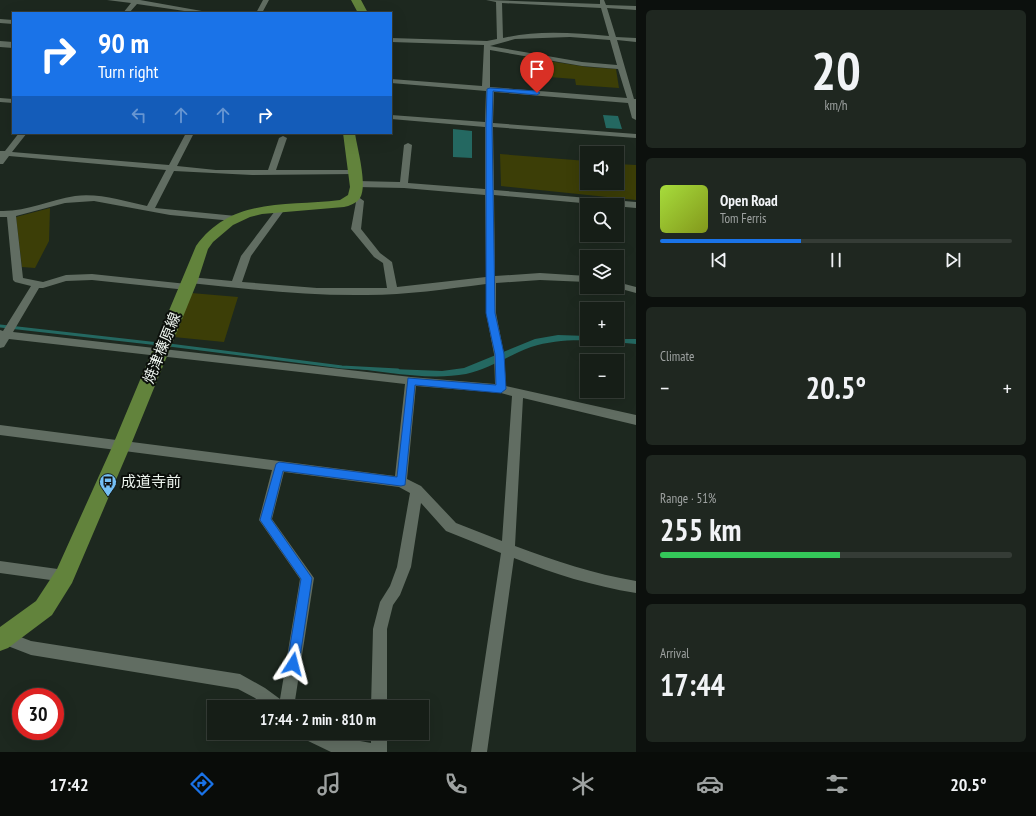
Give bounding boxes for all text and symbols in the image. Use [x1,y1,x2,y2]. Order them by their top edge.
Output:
text: 90 m [98,24,149,61]
icon: right [32,28,84,80]
text: 20 [811,37,861,104]
pin [520,52,554,93]
icon: arrive [526,58,548,80]
text: Turn right [98,60,158,83]
text: km/h [824,97,848,114]
icon: left [128,104,150,126]
icon: ahead [170,104,192,126]
icon: ahead [212,104,234,126]
icon: right [254,104,276,126]
map controls [580,146,624,398]
button: sound [580,146,624,190]
text: Open Road [720,191,778,210]
button: search [580,198,624,242]
text: Tom Ferris [720,210,766,227]
icon: previous [708,249,730,271]
icon: pause [825,249,847,271]
icon: next [942,249,964,271]
button: layers [580,250,624,294]
button: + [580,302,624,346]
street label: 焼津榛原線 [139,309,184,386]
text: Climate [660,348,694,365]
button: − [580,354,624,398]
text: 20.5° [806,368,866,407]
text: − [660,374,669,402]
text: + [1003,374,1012,402]
bus stop icon: 成道寺前 [98,472,118,497]
place label: 成道寺前 [121,472,181,491]
text: Range · 51% [660,490,716,507]
text: 255 km [660,510,741,549]
position arrow [272,643,314,685]
text: Arrival [660,645,689,662]
text: 17:44 [660,665,725,704]
speed limit sign: 30 [12,688,64,740]
text: 17:44 · 2 min · 810 m [260,710,376,729]
icon: directions [188,770,216,798]
icon: music [315,770,343,798]
icon: phone [442,770,470,798]
icon: climate [569,770,597,798]
icon: car [696,770,724,798]
icon: filters [823,770,851,798]
text: 17:42 [50,773,88,796]
text: 20.5° [950,773,986,796]

